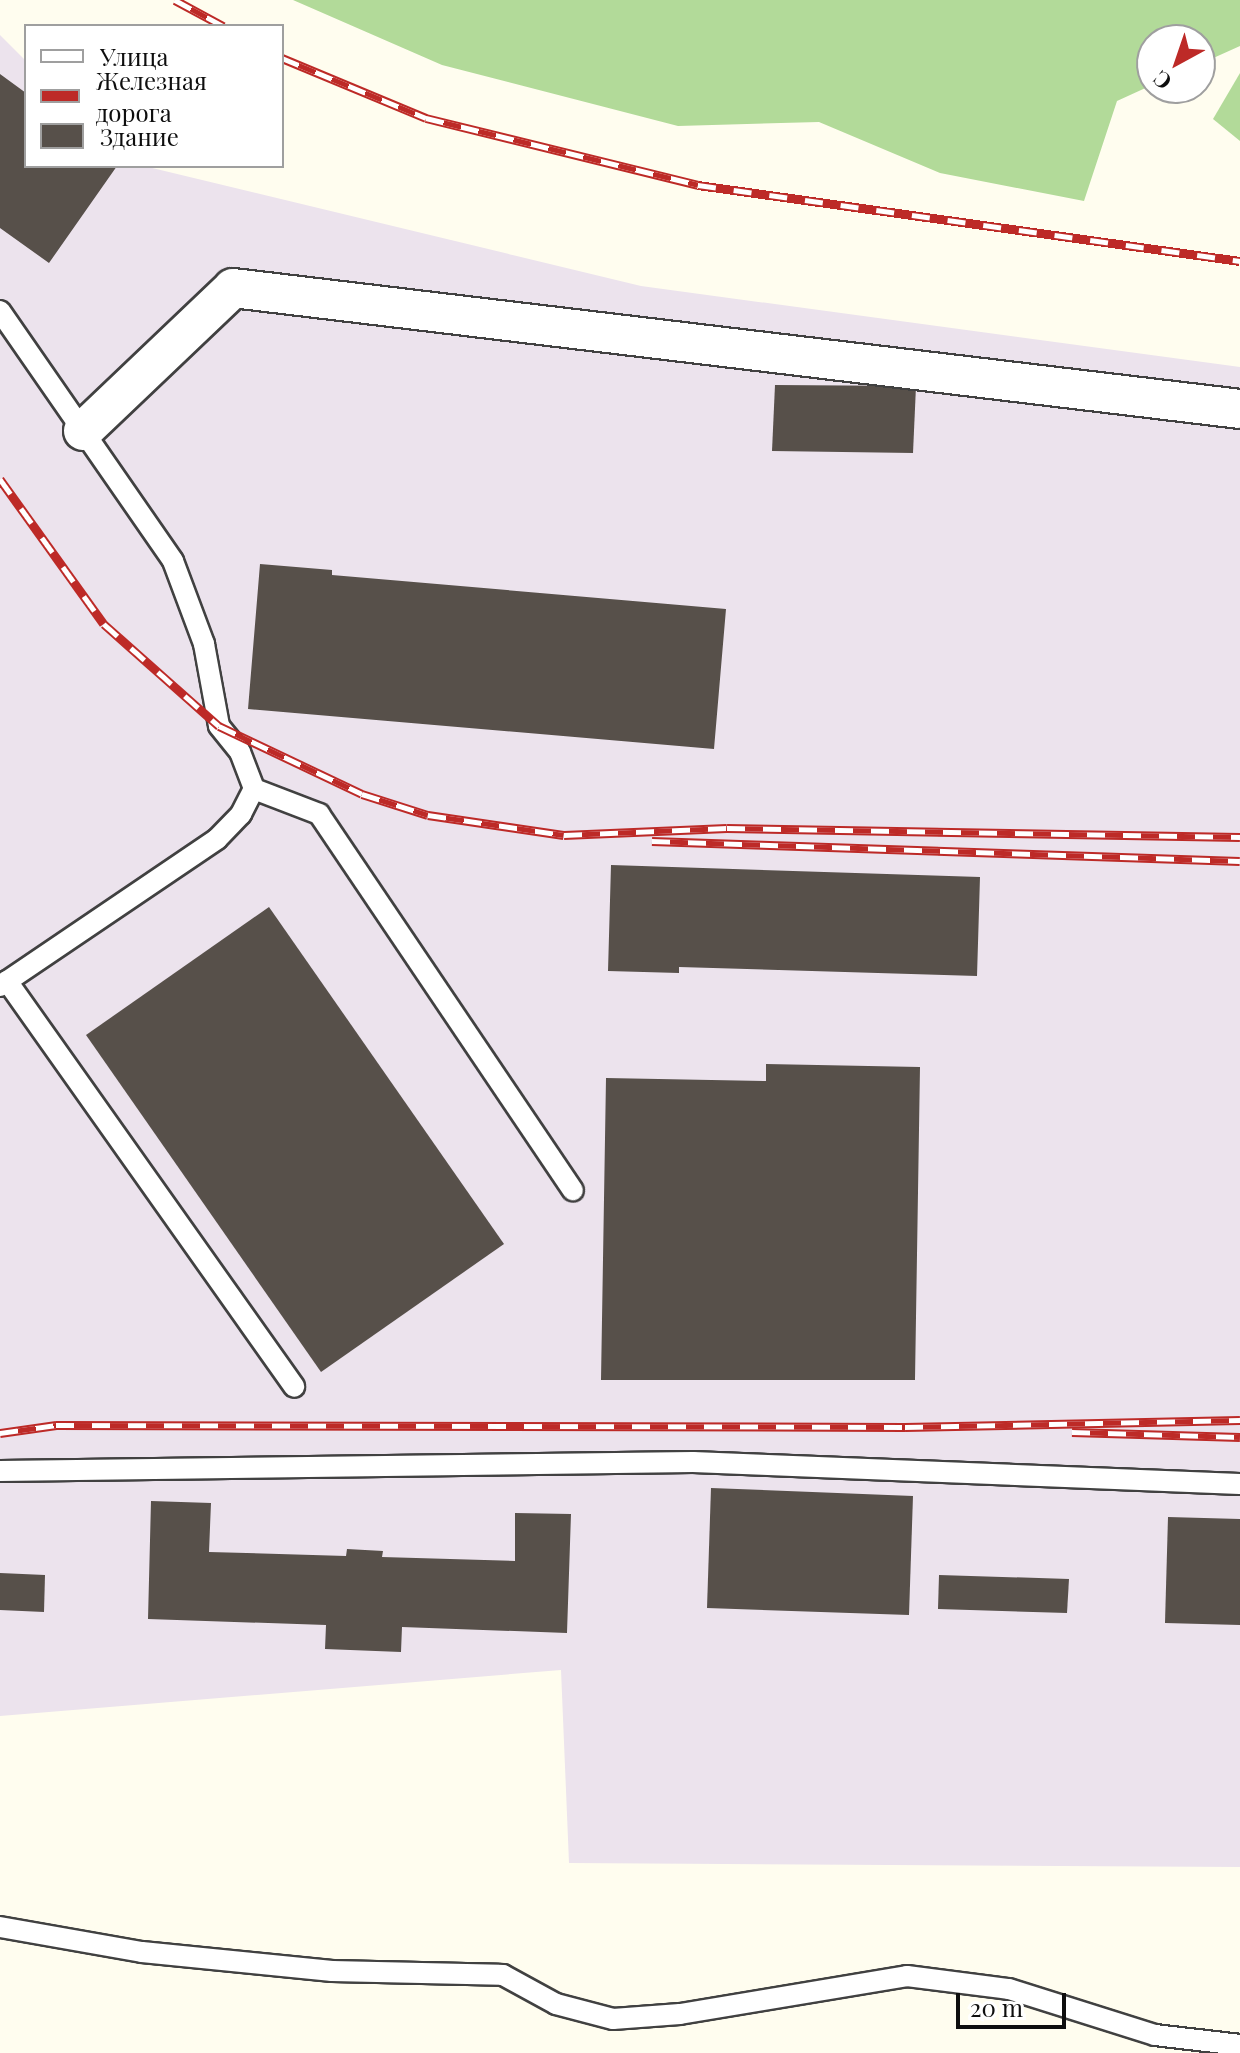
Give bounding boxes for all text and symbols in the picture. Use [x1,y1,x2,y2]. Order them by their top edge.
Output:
legend [24,24,284,168]
north arrow [1136,24,1216,104]
text: Улица [100,40,169,72]
text: Железная дорога [96,64,207,128]
text: С [1146,64,1177,97]
text: Здание [100,120,179,152]
scale bar [960,1977,1070,2027]
text: 20 m [970,1991,1023,2023]

